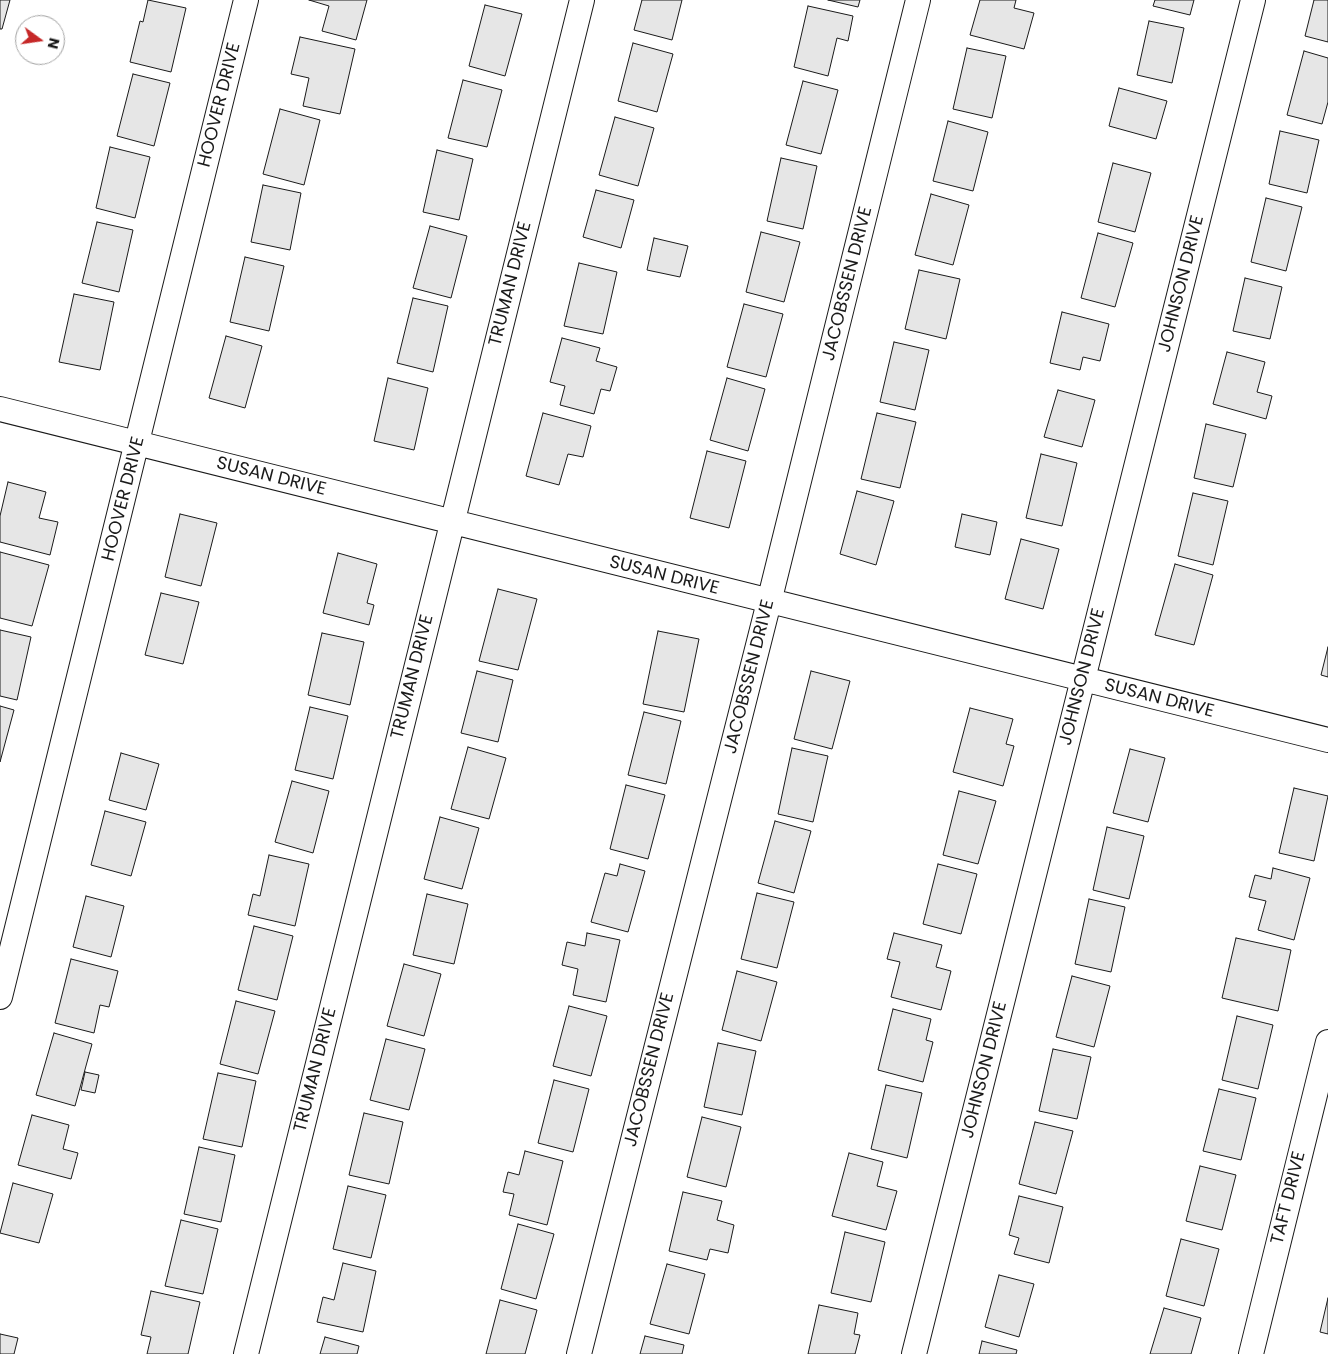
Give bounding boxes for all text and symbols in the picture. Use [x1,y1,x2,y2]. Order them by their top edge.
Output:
north arrow [15,15,65,65]
text: N [43,36,65,51]
street label: HOOVER DRIVE [194,41,246,169]
street label: JACOBSSEN DRIVE [818,205,878,363]
street label: JOHNSON DRIVE [1155,213,1209,355]
street label: TRUMAN DRIVE [485,220,537,348]
street label: HOOVER DRIVE [98,435,150,563]
street label: SUSAN DRIVE [214,453,328,501]
street label: SUSAN DRIVE [607,552,721,600]
street label: JACOBSSEN DRIVE [720,598,780,756]
street label: JOHNSON DRIVE [1056,606,1110,748]
street label: TRUMAN DRIVE [387,613,439,741]
street label: SUSAN DRIVE [1102,675,1216,723]
street label: JACOBSSEN DRIVE [620,991,680,1149]
street label: JOHNSON DRIVE [958,999,1012,1141]
street label: TRUMAN DRIVE [290,1006,342,1134]
street label: TAFT DRIVE [1267,1149,1311,1247]

